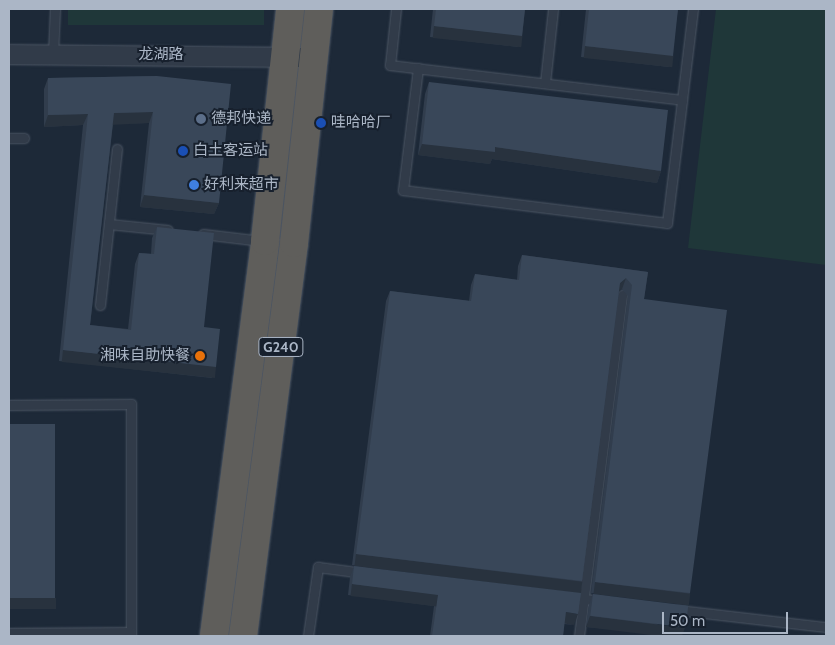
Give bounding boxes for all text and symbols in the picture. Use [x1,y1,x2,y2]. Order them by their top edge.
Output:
street label: 龙湖路 [139,46,183,64]
place label: 德邦快递 [211,110,271,128]
marker: 德邦快递 [195,113,207,125]
place label: 哇哈哈厂 [331,114,391,132]
marker: 哇哈哈厂 [315,117,327,129]
place label: 白土客运站 [193,142,268,160]
marker: 白土客运站 [177,145,189,157]
place label: 好利来超市 [204,176,279,194]
marker: 好利来超市 [188,179,200,191]
road number: G240 [257,336,305,358]
place label: 湘味自助快餐 [100,347,190,365]
marker: 湘味自助快餐 [194,350,206,362]
scale bar [665,602,791,634]
text: 50 m [670,612,705,630]

